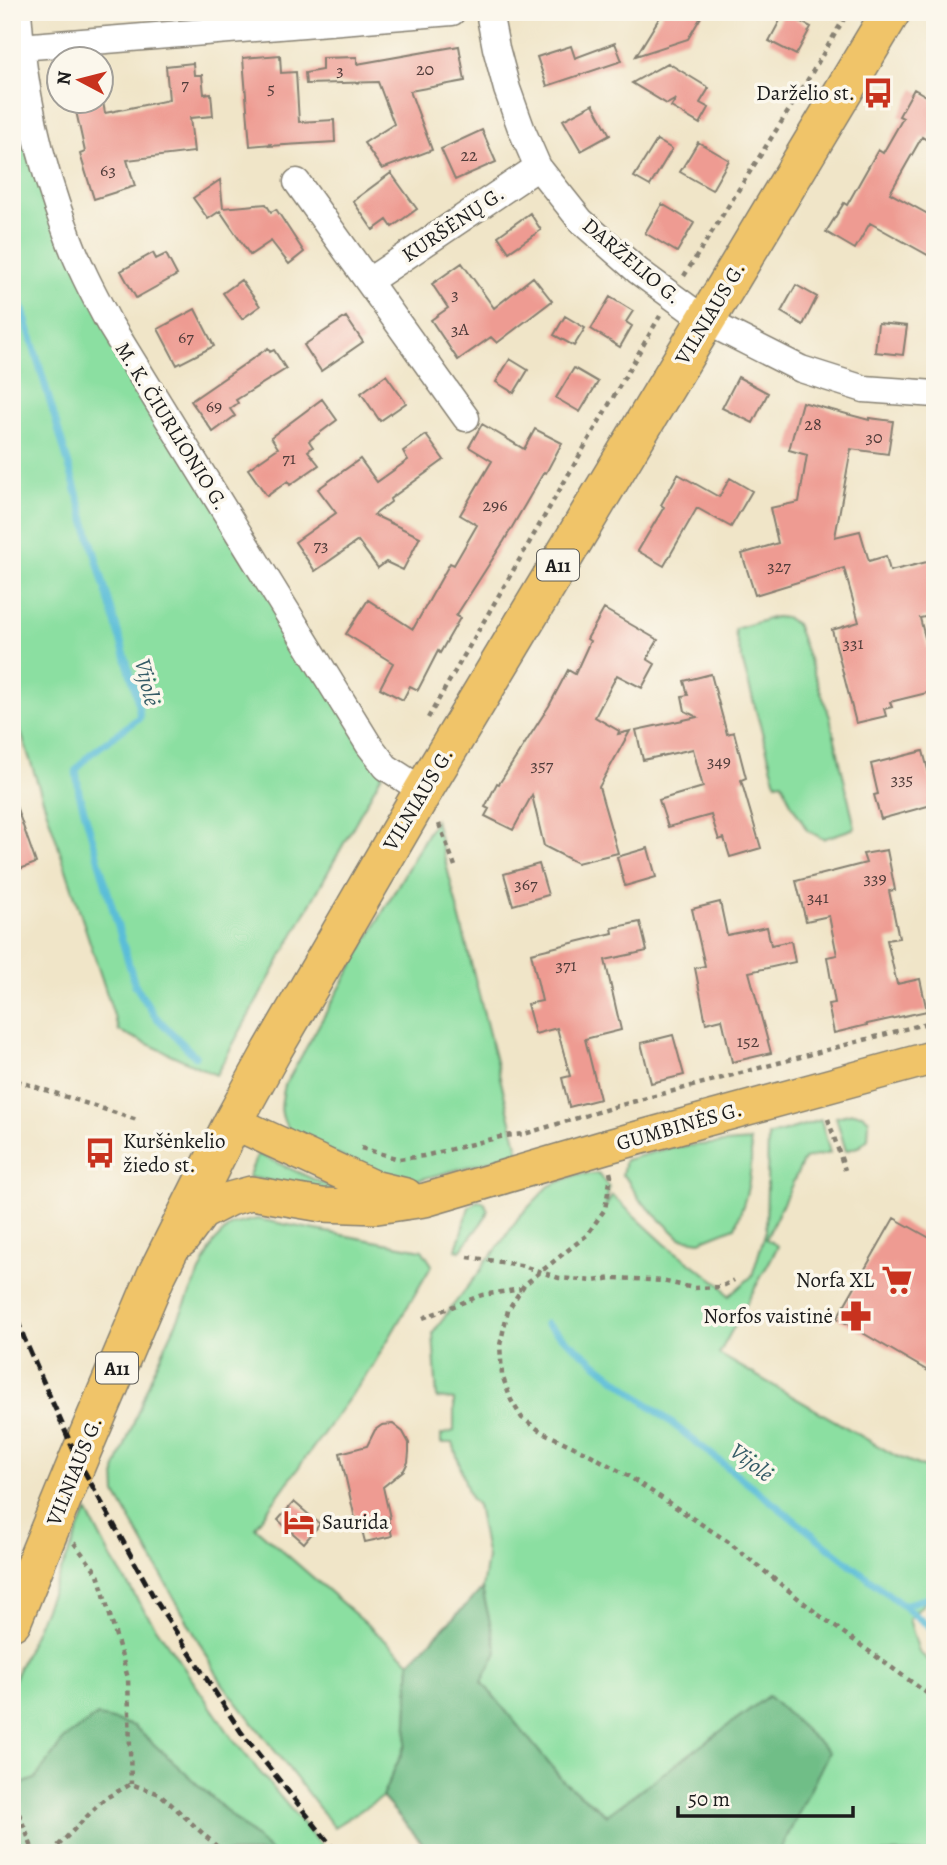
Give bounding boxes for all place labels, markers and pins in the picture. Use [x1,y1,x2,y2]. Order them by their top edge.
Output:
bus stop icon: Darželio st. [861,76,895,110]
place label: Darželio st. [756,79,855,107]
place label: Kuršėnkelio žiedo st. [123,1127,225,1179]
bus stop icon: Kuršėnkelio žiedo st. [83,1136,117,1170]
supermarket icon: Norfa XL [880,1263,914,1297]
place label: Norfa XL [796,1266,874,1294]
pharmacy icon: Norfos vaistinė [839,1299,873,1333]
place label: Norfos vaistinė [703,1302,833,1330]
hotel icon: Saurida [282,1505,316,1539]
place label: Saurida [322,1508,389,1536]

